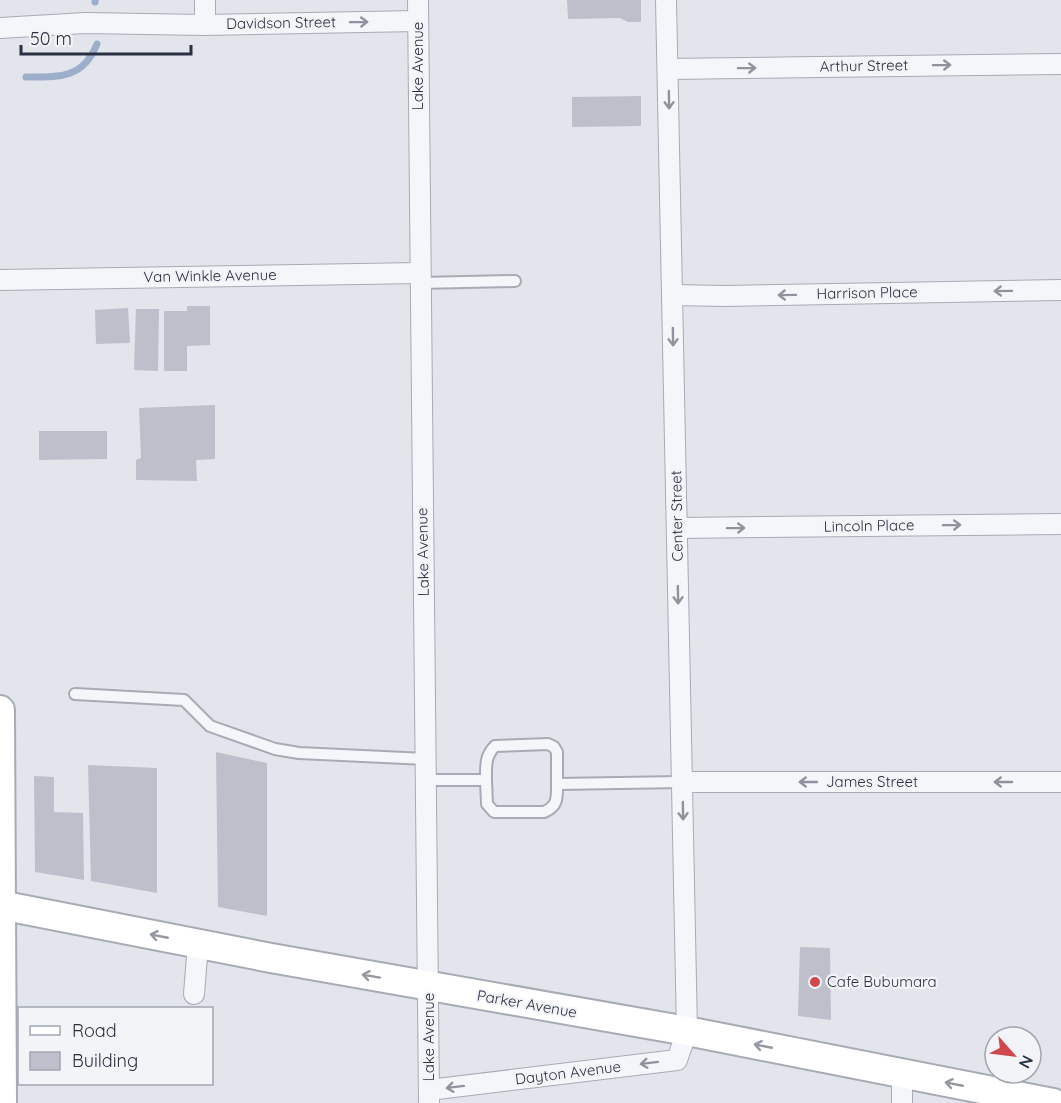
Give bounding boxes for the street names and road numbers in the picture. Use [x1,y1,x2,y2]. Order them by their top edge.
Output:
street label: Davidson Street [226,12,336,33]
street label: Lake Avenue [408,22,427,110]
street label: Arthur Street [820,55,908,76]
street label: Van Winkle Avenue [143,265,277,286]
street label: Harrison Place [816,282,918,303]
street label: Center Street [666,470,687,562]
street label: Lake Avenue [412,508,433,596]
street label: Lincoln Place [824,515,914,536]
street label: James Street [826,772,918,791]
street label: Parker Avenue [476,985,579,1022]
street label: Lake Avenue [419,993,438,1081]
street label: Dayton Avenue [514,1057,622,1088]

